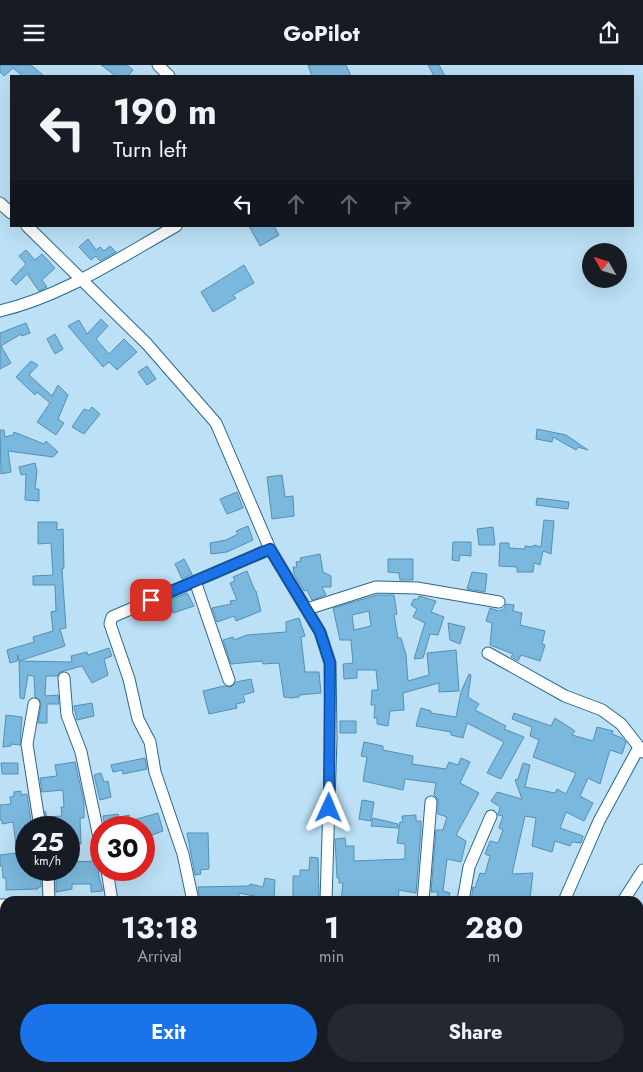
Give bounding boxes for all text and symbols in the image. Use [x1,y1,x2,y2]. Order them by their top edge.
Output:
text: GoPilot [283,17,360,49]
icon: menu [20,19,48,47]
icon: share [595,19,623,47]
text: 190 m [113,87,217,137]
icon: left [30,95,95,160]
text: Turn left [113,133,187,165]
icon: left [229,190,257,218]
icon: ahead [282,190,310,218]
icon: ahead [335,190,363,218]
icon: right [388,190,416,218]
north arrow [582,243,628,287]
map controls [582,243,627,288]
pin [130,579,172,621]
icon: arrive [137,586,165,614]
position arrow [302,781,354,833]
speed limit sign: 30 [90,816,155,881]
text: 25 [31,824,64,860]
text: km/h [34,852,61,870]
text: 13:18 [121,906,198,949]
text: 1 [324,906,339,949]
text: 280 [465,906,523,949]
text: Arrival [137,945,182,968]
text: min [319,945,344,968]
text: m [488,945,500,968]
button: Exit [20,1004,317,1062]
button: Share [327,1004,624,1062]

